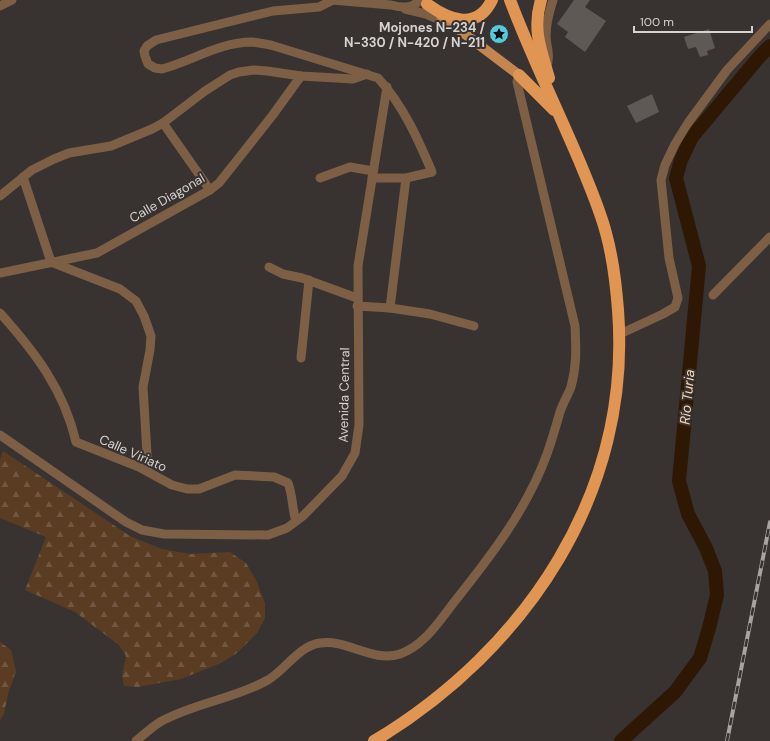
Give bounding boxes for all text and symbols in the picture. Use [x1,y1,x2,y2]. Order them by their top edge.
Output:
scale bar [634,8,752,34]
text: 100 m [640,14,674,30]
place label: Mojones N-234 / N-330 / N-420 / N-211 [344,19,485,51]
place icon: Mojones N-234 / N-330 / N-420 / N-211 [488,23,510,45]
street label: Calle Diagonal [126,170,208,226]
street label: Avenida Central [335,347,353,443]
water label: Río Turia [676,368,698,425]
street label: Calle Viriato [97,431,170,476]

